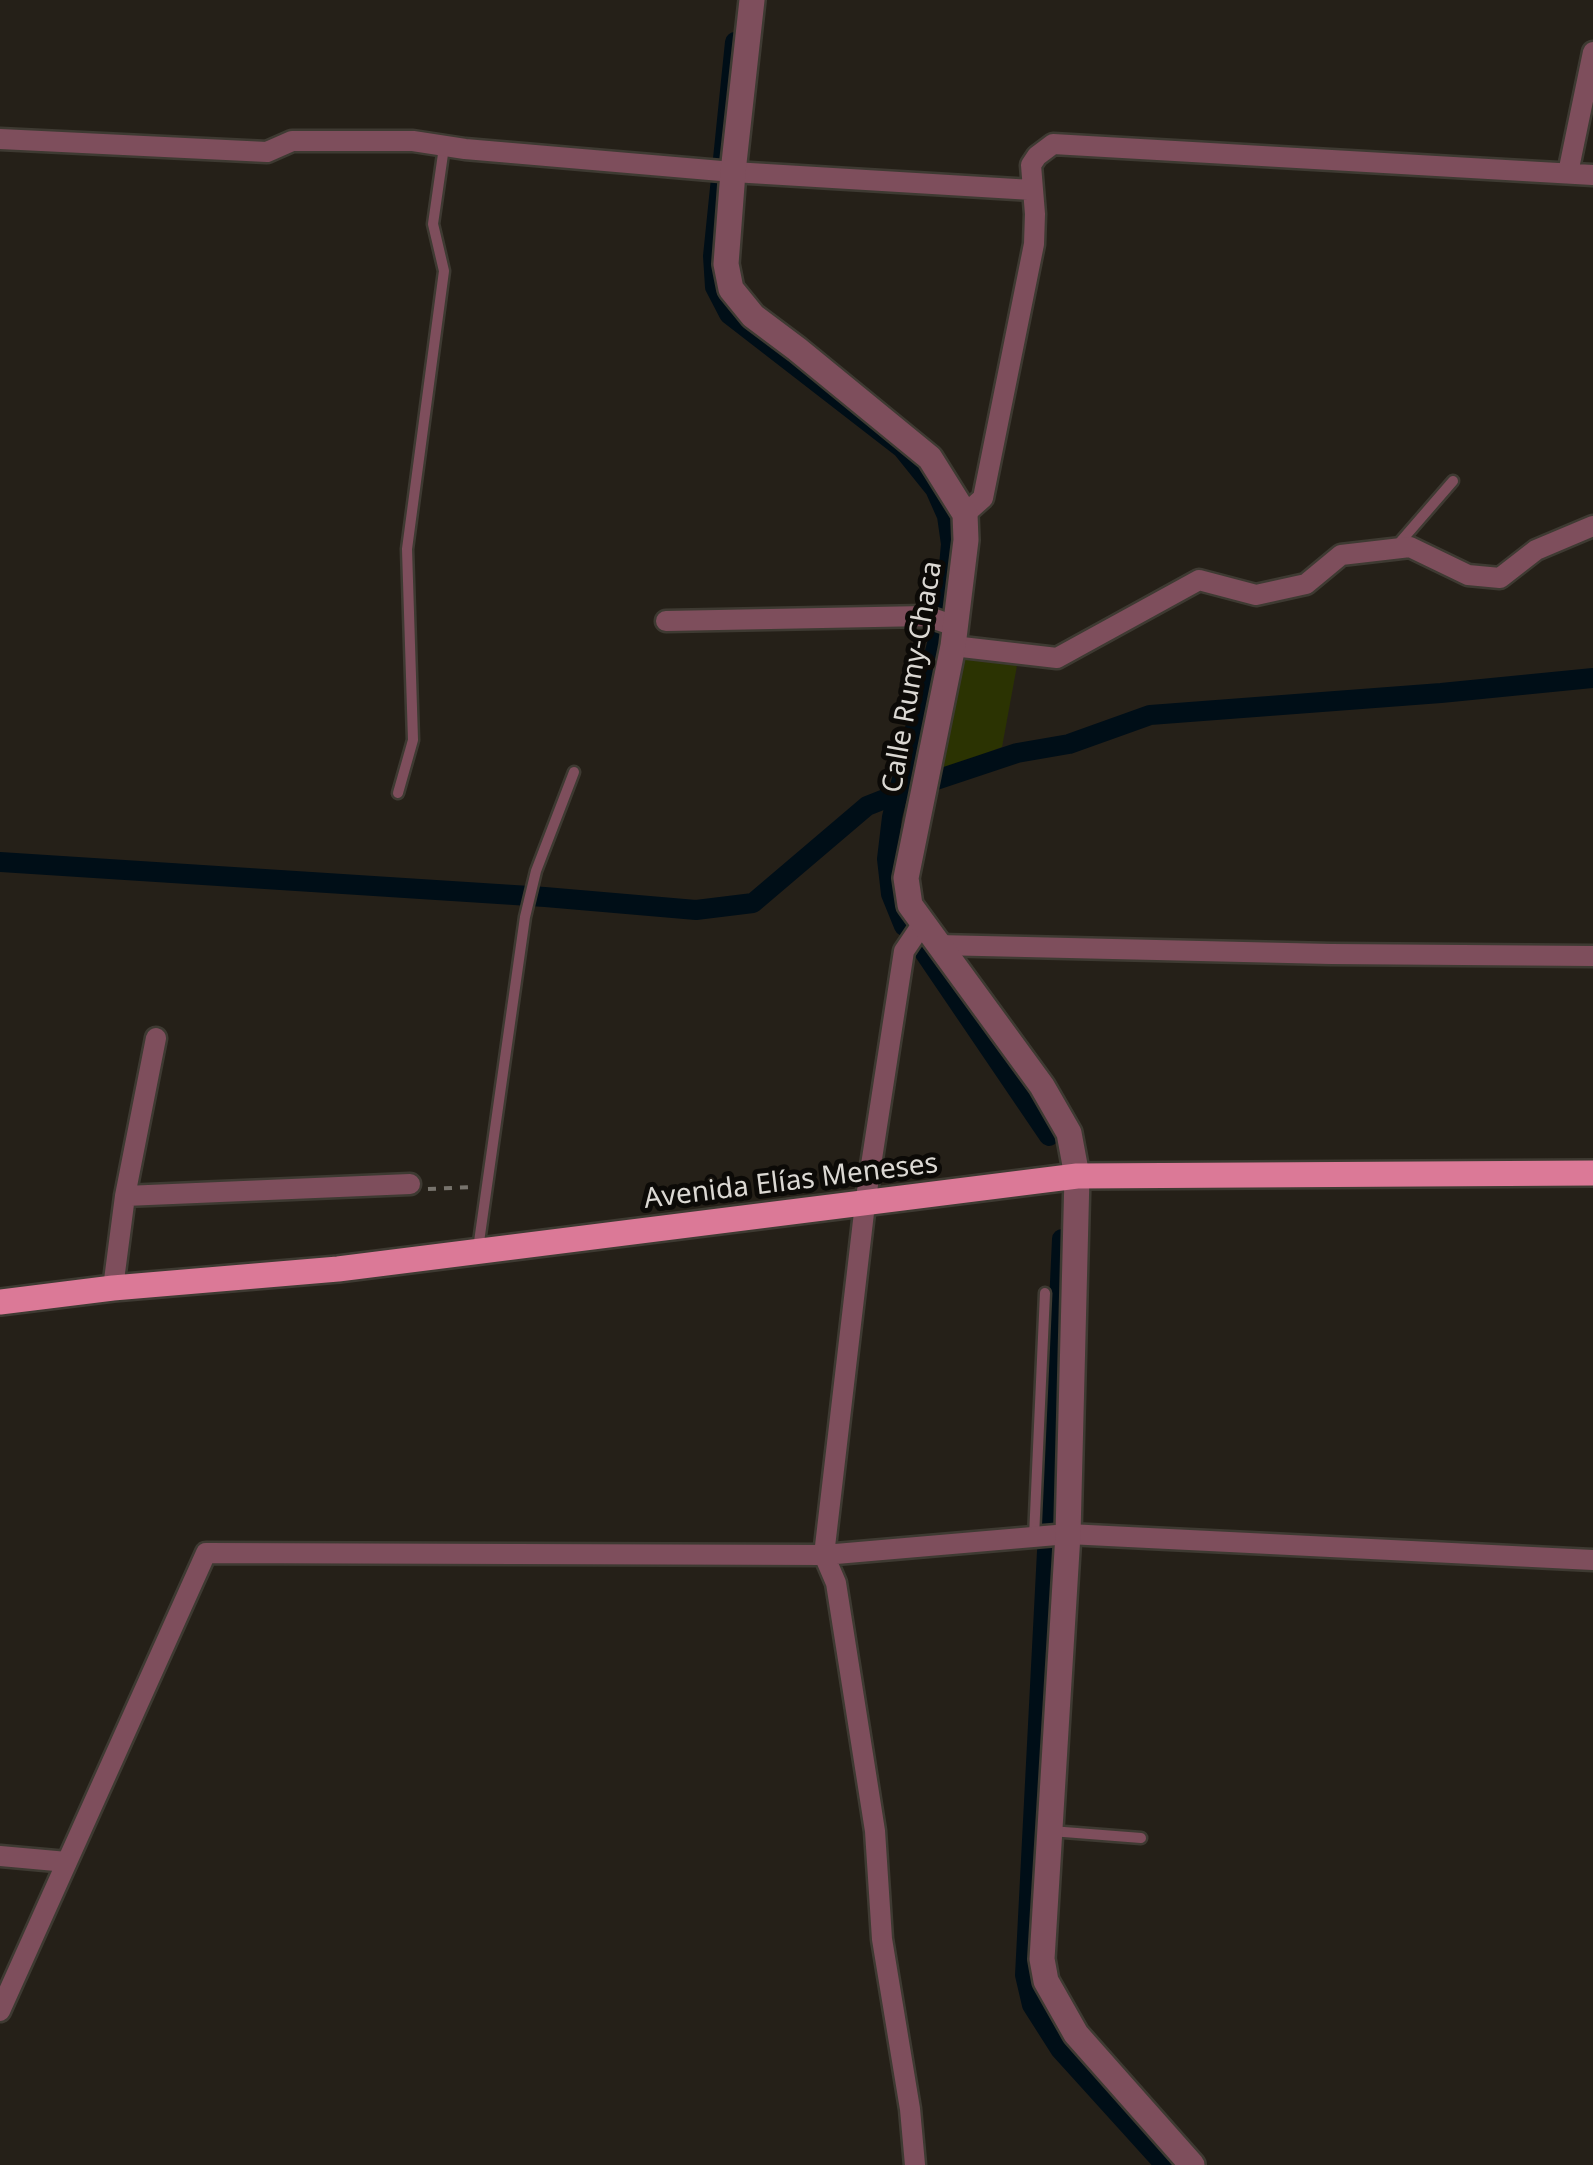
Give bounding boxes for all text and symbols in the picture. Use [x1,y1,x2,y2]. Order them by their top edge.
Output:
street label: Calle Rumy-Chaca [876,558,950,796]
street label: Avenida Elías Meneses [642,1147,940,1217]

